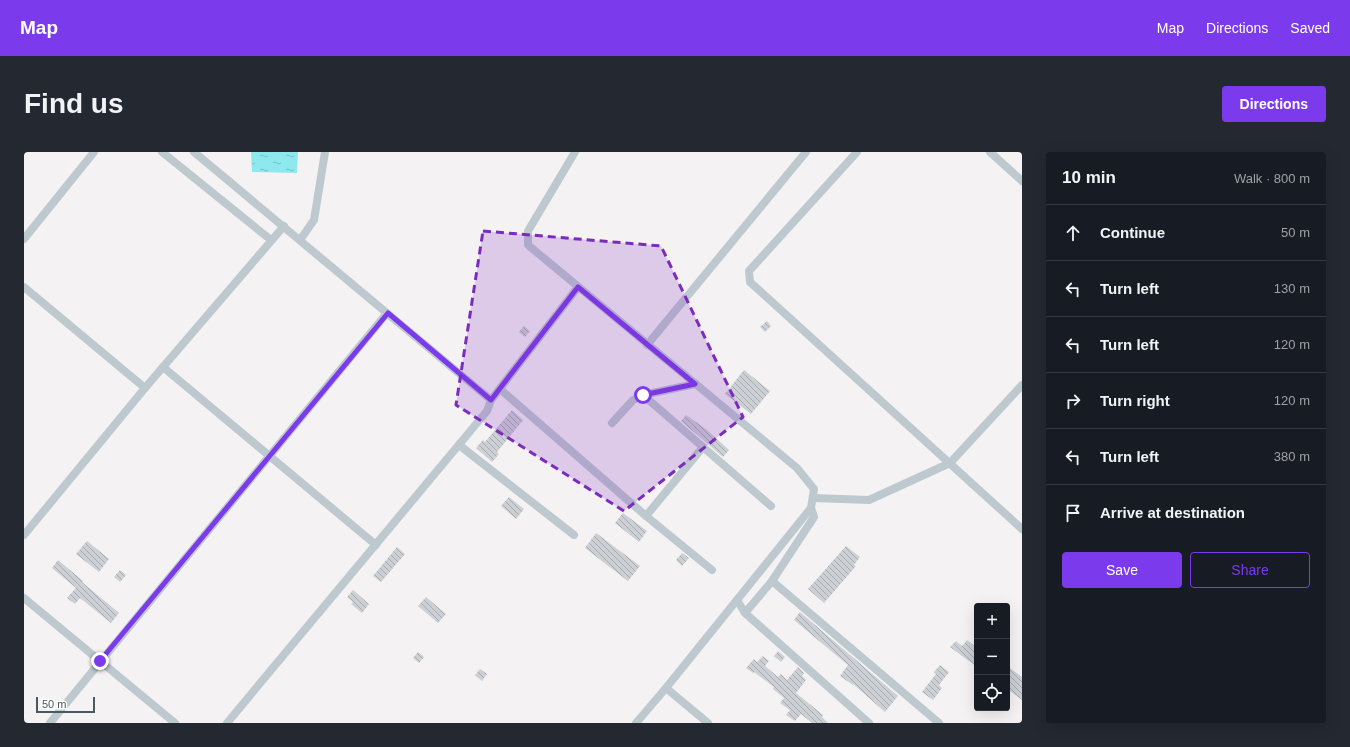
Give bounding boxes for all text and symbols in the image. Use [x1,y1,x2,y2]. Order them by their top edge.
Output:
text: Map [20,17,58,38]
text: Map [1157,20,1184,36]
text: Directions [1206,20,1268,36]
text: Saved [1290,20,1330,36]
button: Directions [1222,86,1326,122]
text: Find us [24,88,124,119]
text: 10 min [1062,168,1116,187]
text: Walk · 800 m [1234,171,1310,186]
icon: ahead [1062,222,1084,244]
text: Continue [1100,224,1165,241]
text: 50 m [1281,225,1310,240]
icon: left [1062,278,1084,300]
text: Turn left [1100,280,1159,297]
text: 130 m [1274,281,1310,296]
icon: left [1062,334,1084,356]
text: Turn left [1100,336,1159,353]
text: 120 m [1274,337,1310,352]
route start [634,386,652,404]
icon: right [1062,390,1084,412]
text: Turn right [1100,392,1170,409]
text: 120 m [1274,393,1310,408]
icon: left [1062,446,1084,468]
text: Turn left [1100,448,1159,465]
text: 380 m [1274,449,1310,464]
icon: arrive [1062,502,1084,524]
text: Arrive at destination [1100,504,1245,521]
button: Save [1062,552,1182,588]
button: Share [1190,552,1310,588]
map controls [974,603,1010,711]
button: + [974,603,1010,639]
button: − [974,639,1010,675]
route end [91,652,109,670]
button: locate [974,675,1010,711]
scale bar [36,695,95,714]
text: 50 m [42,698,66,710]

